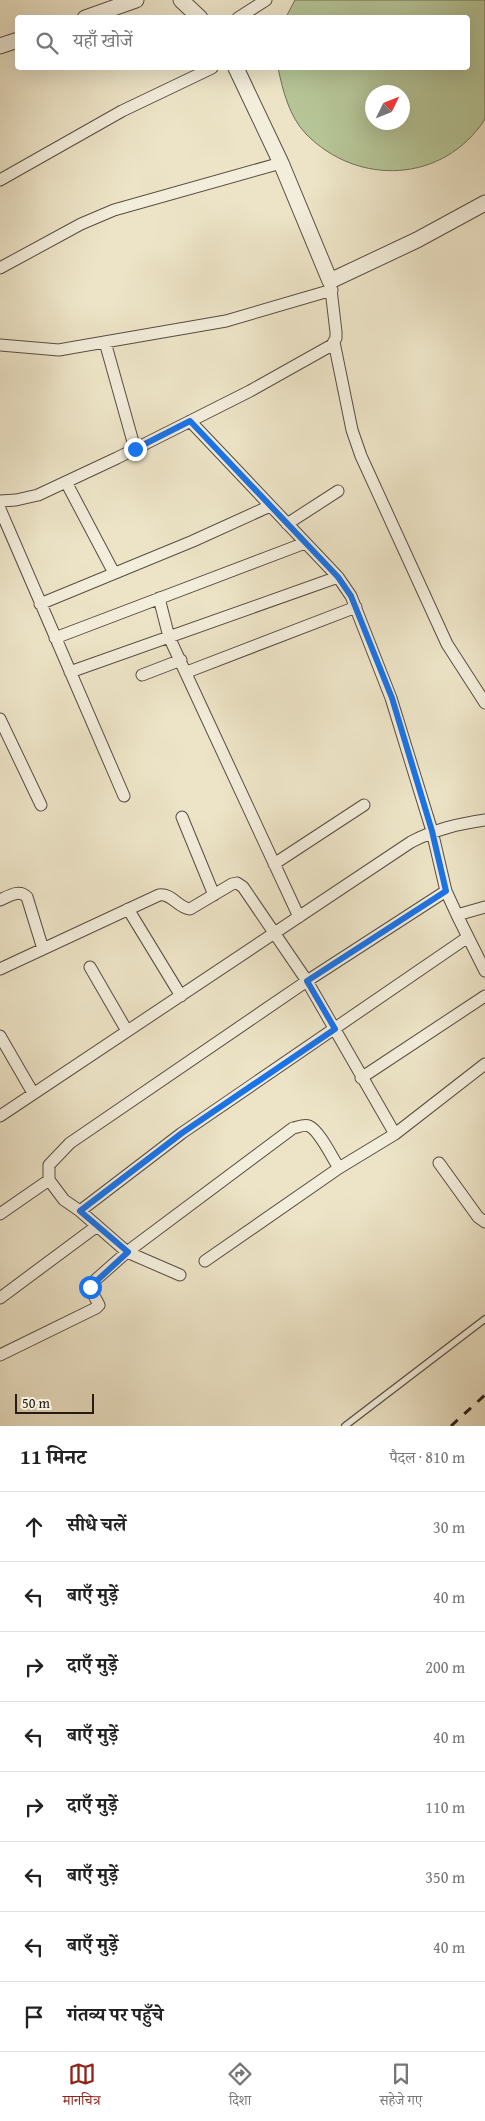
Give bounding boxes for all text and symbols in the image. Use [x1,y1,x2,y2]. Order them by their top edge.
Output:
search box [15,15,470,70]
text: यहाँ खोजें [73,26,133,54]
icon: search [33,29,61,57]
north arrow [365,85,410,130]
route end [124,438,147,461]
route start [79,1276,102,1299]
scale bar [15,1391,94,1414]
text: 50 m [22,1393,50,1413]
text: 11 मिनट [20,1441,86,1472]
text: पैदल · 810 m [389,1445,465,1469]
text: सीधे चलें [67,1510,126,1538]
icon: ahead [20,1513,48,1541]
text: 30 m [433,1515,465,1539]
text: बाएँ मुड़ें [67,1580,118,1608]
icon: left [20,1583,48,1611]
text: 40 m [433,1585,465,1609]
text: दाएँ मुड़ें [67,1650,118,1678]
icon: right [20,1653,48,1681]
text: 200 m [425,1655,465,1679]
text: बाएँ मुड़ें [67,1720,118,1748]
icon: left [20,1723,48,1751]
text: 40 m [433,1725,465,1749]
text: दाएँ मुड़ें [67,1790,118,1818]
icon: right [20,1793,48,1821]
text: 110 m [425,1795,465,1819]
text: बाएँ मुड़ें [67,1860,118,1888]
icon: left [20,1863,48,1891]
text: 350 m [425,1865,465,1889]
text: बाएँ मुड़ें [67,1930,118,1958]
icon: left [20,1933,48,1961]
text: 40 m [433,1935,465,1959]
text: गंतव्य पर पहुँचे [67,2000,163,2028]
icon: arrive [20,2003,48,2031]
tab: मानचित्र [63,2060,101,2114]
tab: दिशा [226,2060,254,2114]
tab: सहेजे गए [379,2060,422,2114]

